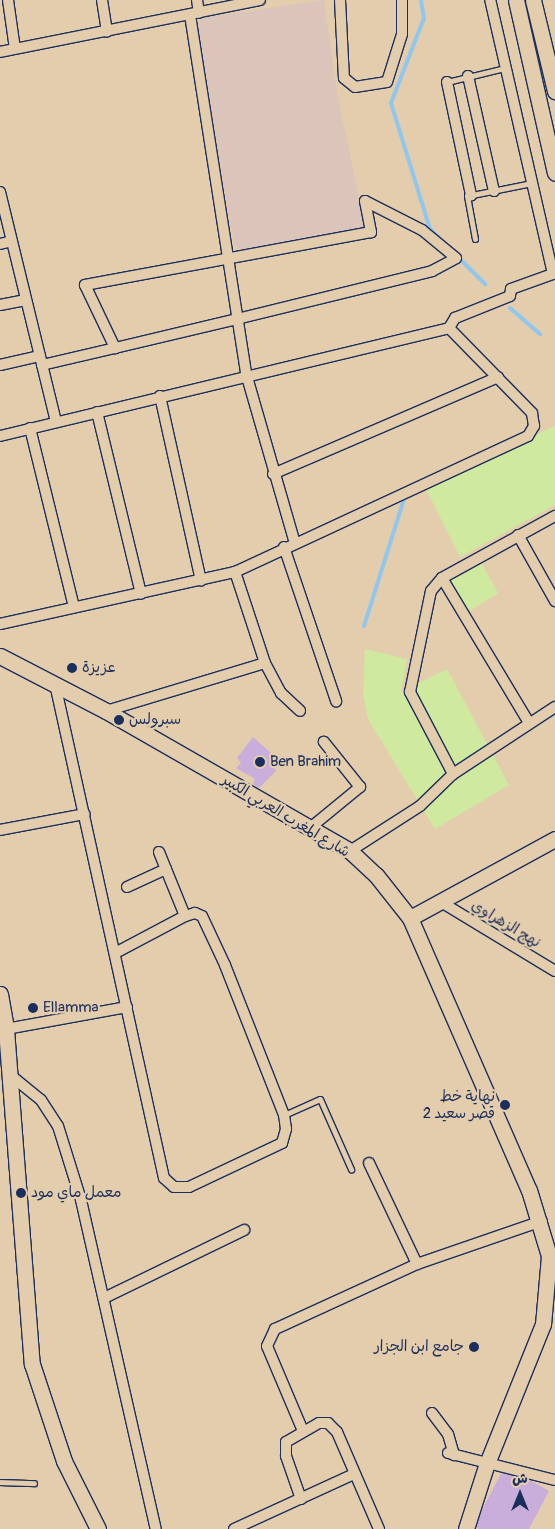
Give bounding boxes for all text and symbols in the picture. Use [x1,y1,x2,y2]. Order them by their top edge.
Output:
place label: عزيزة [82,659,115,677]
marker: عزيزة [66,662,78,674]
place label: سبرولس [129,711,181,729]
marker: سبرولس [113,714,125,726]
place label: Ben Brahim [270,753,341,771]
marker: Ben Brahim [254,756,266,768]
street label: شارع المغرب العربي الكبير [219,771,353,861]
street label: نهج الزهراوي [468,896,544,952]
place label: Ellamma [43,999,99,1017]
marker: Ellamma [27,1002,39,1014]
place label: نهاية خط قصر سعيد 2 [423,1087,495,1122]
marker: نهاية خط قصر سعيد 2 [499,1099,511,1111]
place label: معمل ماي مود [31,1184,121,1202]
marker: معمل ماي مود [15,1187,27,1199]
place label: جامع ابن الجزار [374,1338,464,1356]
marker: جامع ابن الجزار [468,1341,480,1353]
north arrow [495,1469,545,1519]
text: ش [512,1470,528,1487]

